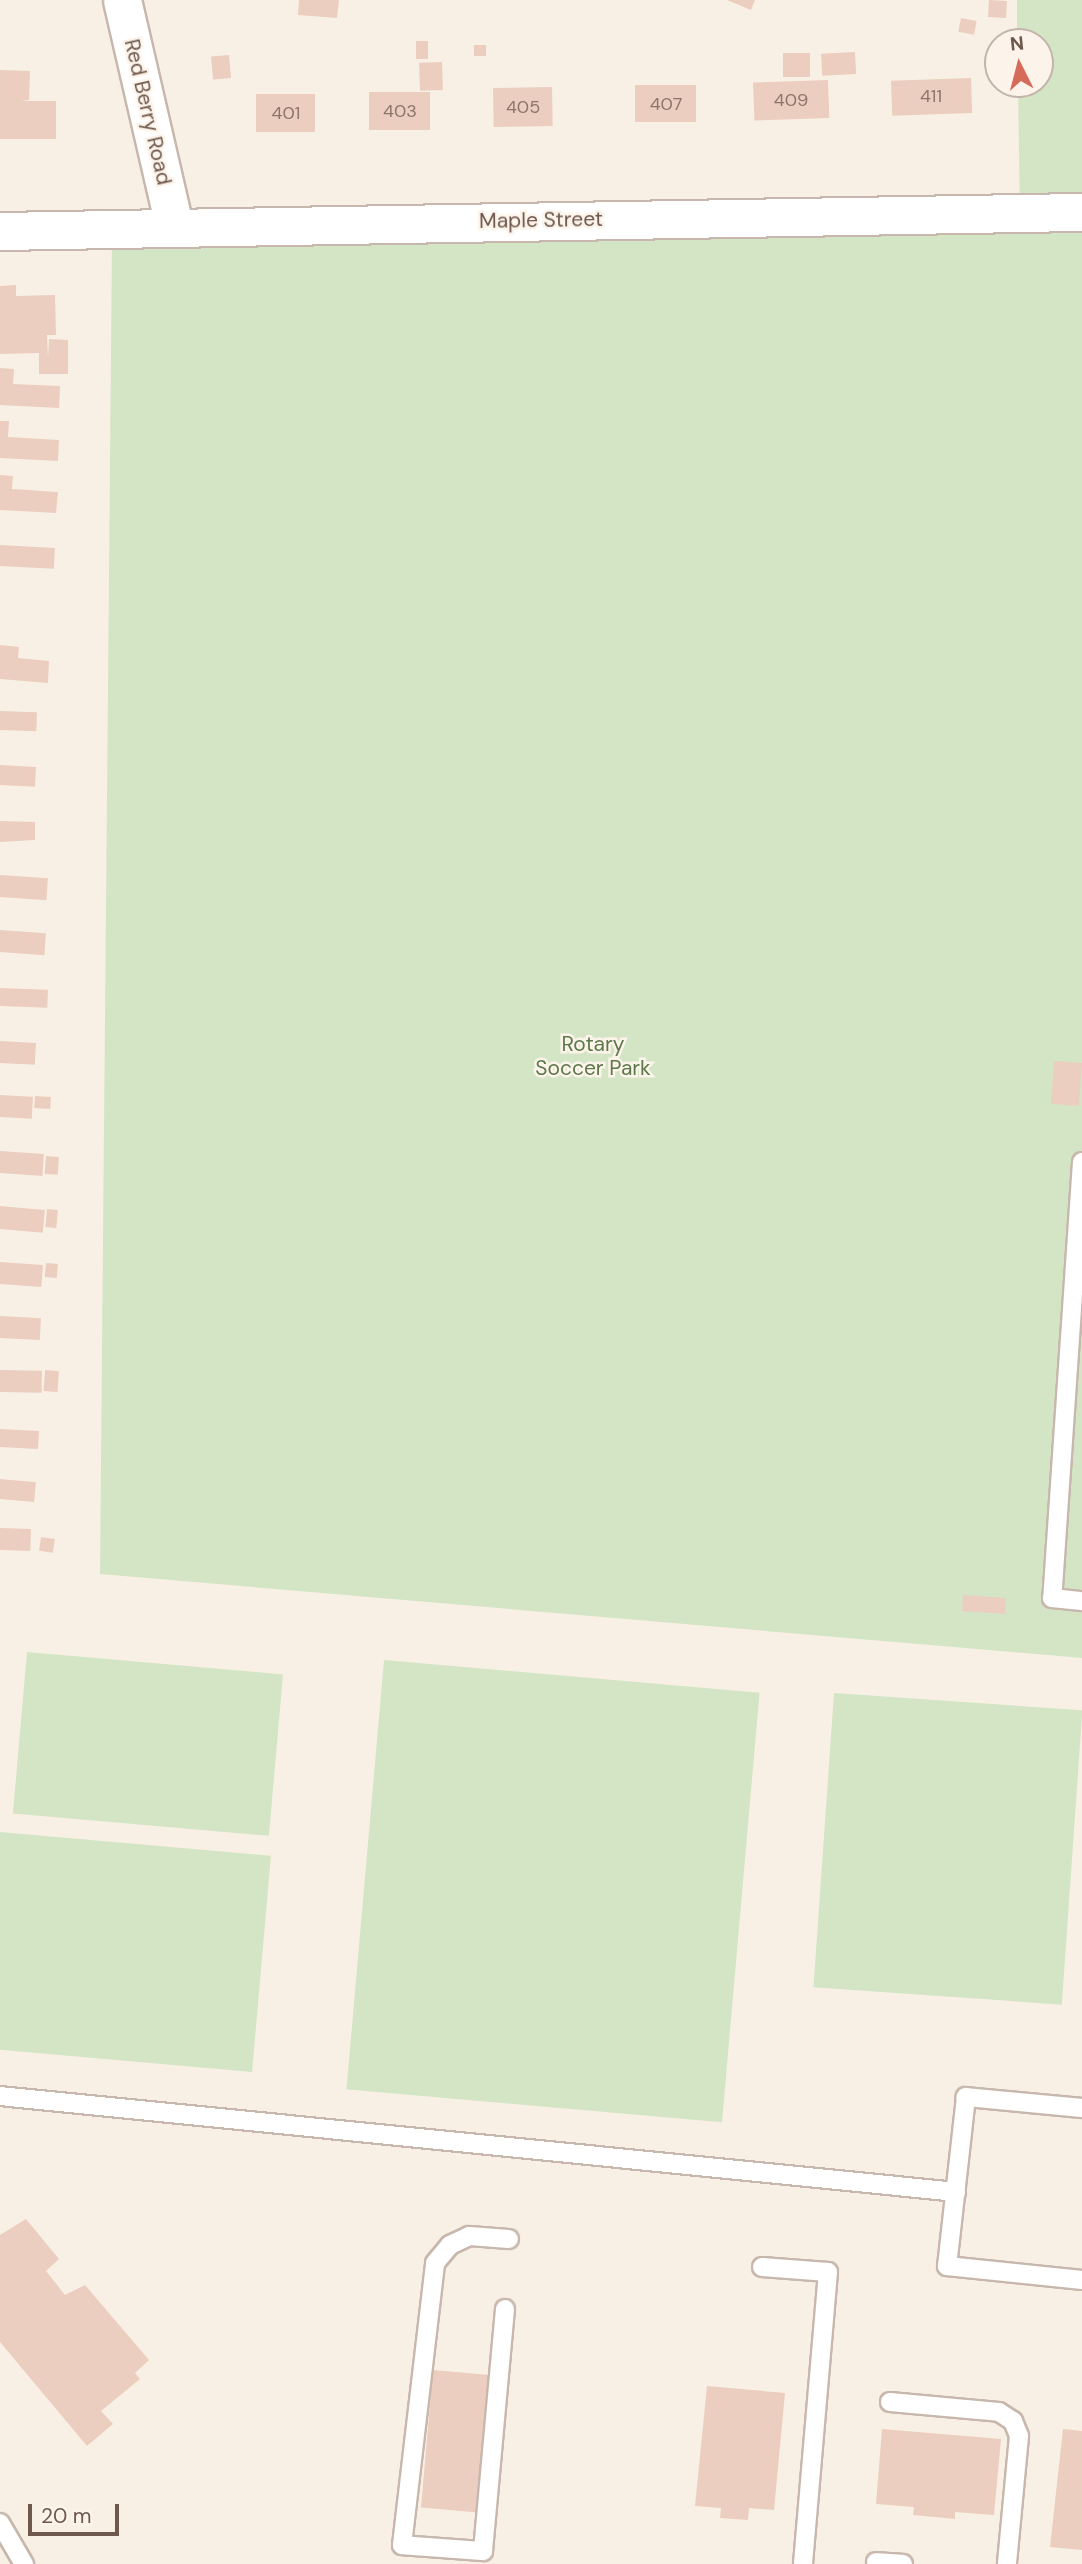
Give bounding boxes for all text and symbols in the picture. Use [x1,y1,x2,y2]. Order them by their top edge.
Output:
north arrow [984,28,1054,98]
text: N [1009,30,1025,57]
street label: Red Berry Road [119,37,177,187]
house number: 411 [920,85,942,107]
house number: 409 [774,89,808,111]
house number: 407 [650,93,682,115]
house number: 405 [506,96,540,118]
house number: 403 [383,100,417,122]
house number: 401 [272,102,300,124]
street label: Maple Street [479,206,603,234]
park label: Rotary Soccer Park [535,1031,651,1081]
scale bar [32,2490,122,2534]
text: 20 m [41,2502,92,2530]

